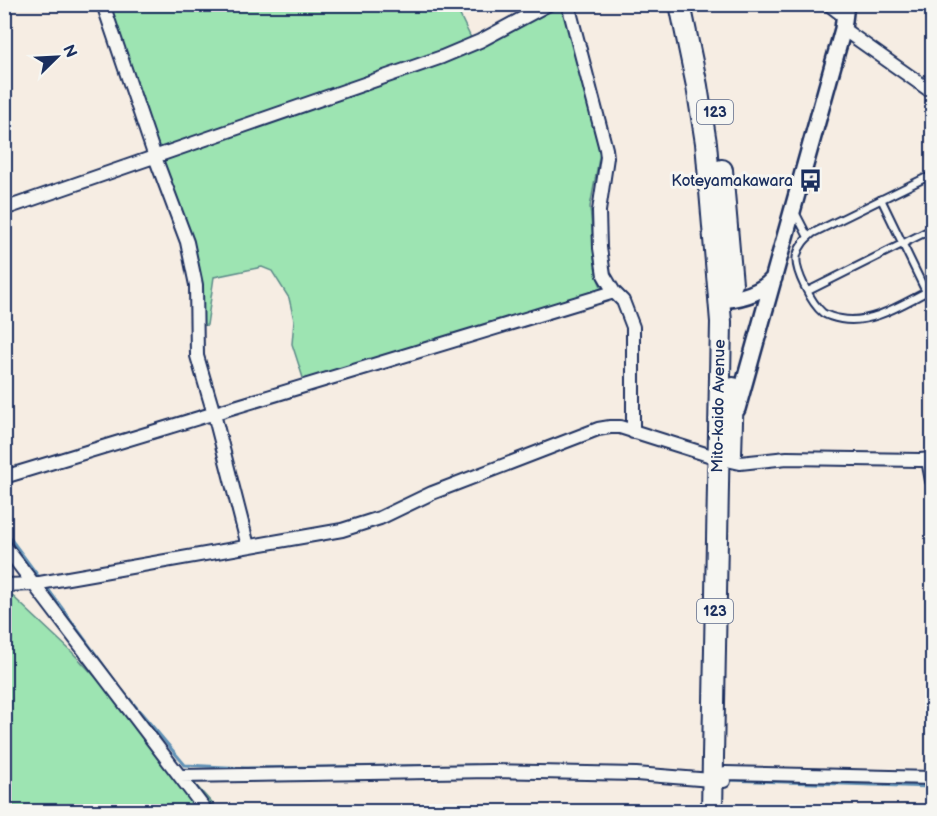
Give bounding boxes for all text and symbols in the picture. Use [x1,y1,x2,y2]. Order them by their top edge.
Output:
north arrow [27,27,87,87]
text: N [58,42,80,61]
road number: 123 [697,100,733,124]
bus stop icon: Koteyamakawara [798,168,824,194]
place label: Koteyamakawara [671,172,793,191]
street label: Mito-kaido Avenue [708,339,730,473]
road number: 123 [697,599,733,623]

